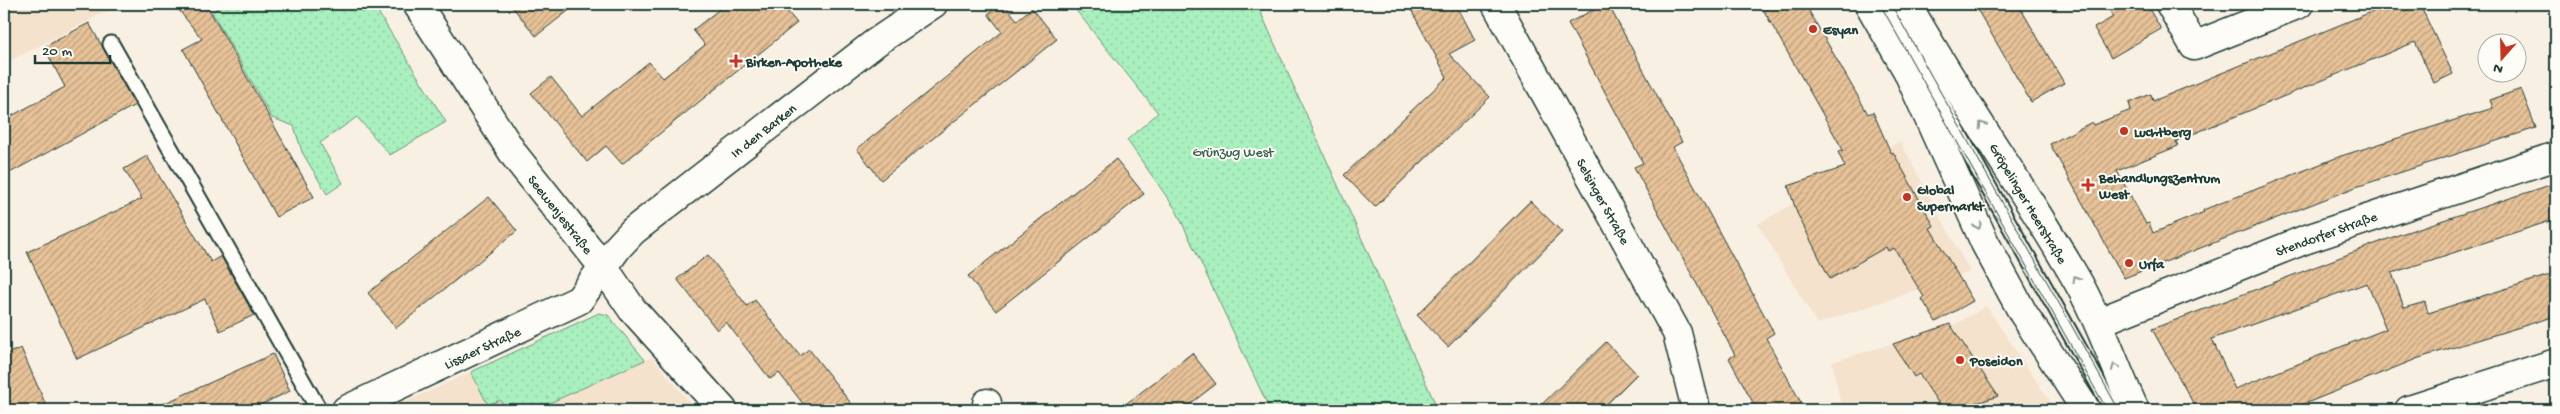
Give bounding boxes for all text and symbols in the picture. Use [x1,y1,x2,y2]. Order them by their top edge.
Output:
marker: Esyan [1807,23,1819,35]
place label: Esyan [1823,23,1859,40]
scale bar [35,32,110,64]
north arrow [2478,32,2528,82]
text: 20 m [42,43,72,61]
marker: Birken-Apotheke [730,55,742,67]
place label: Birken-Apotheke [745,55,843,72]
text: N [2491,58,2506,77]
street label: In den Barken [728,101,801,163]
one-way arrow [1979,122,1988,131]
marker: Luchtberg [2118,125,2130,137]
place label: Luchtberg [2134,125,2191,142]
street label: Gröpelinger Heerstraße [1984,141,2070,269]
park label: Grünzug West [1192,145,1275,162]
street label: Selsinger Straße [1571,156,1633,249]
place label: Behandlungszentrum West [2098,171,2220,204]
street label: Seewenjestraße [523,172,596,259]
marker: Behandlungszentrum West [2081,178,2095,192]
place label: Global Supermarkt [1917,183,1985,216]
marker: Global Supermarkt [1901,191,1913,203]
street label: Stendorfer Straße [2274,209,2381,262]
one-way arrow [1971,221,1982,230]
marker: Urfa [2123,257,2135,269]
place label: Urfa [2139,257,2165,274]
one-way arrow [2072,276,2082,285]
street label: Lissaer Straße [442,324,525,374]
marker: Poseidon [1954,354,1966,366]
place label: Poseidon [1969,354,2023,371]
one-way arrow [2111,363,2121,372]

